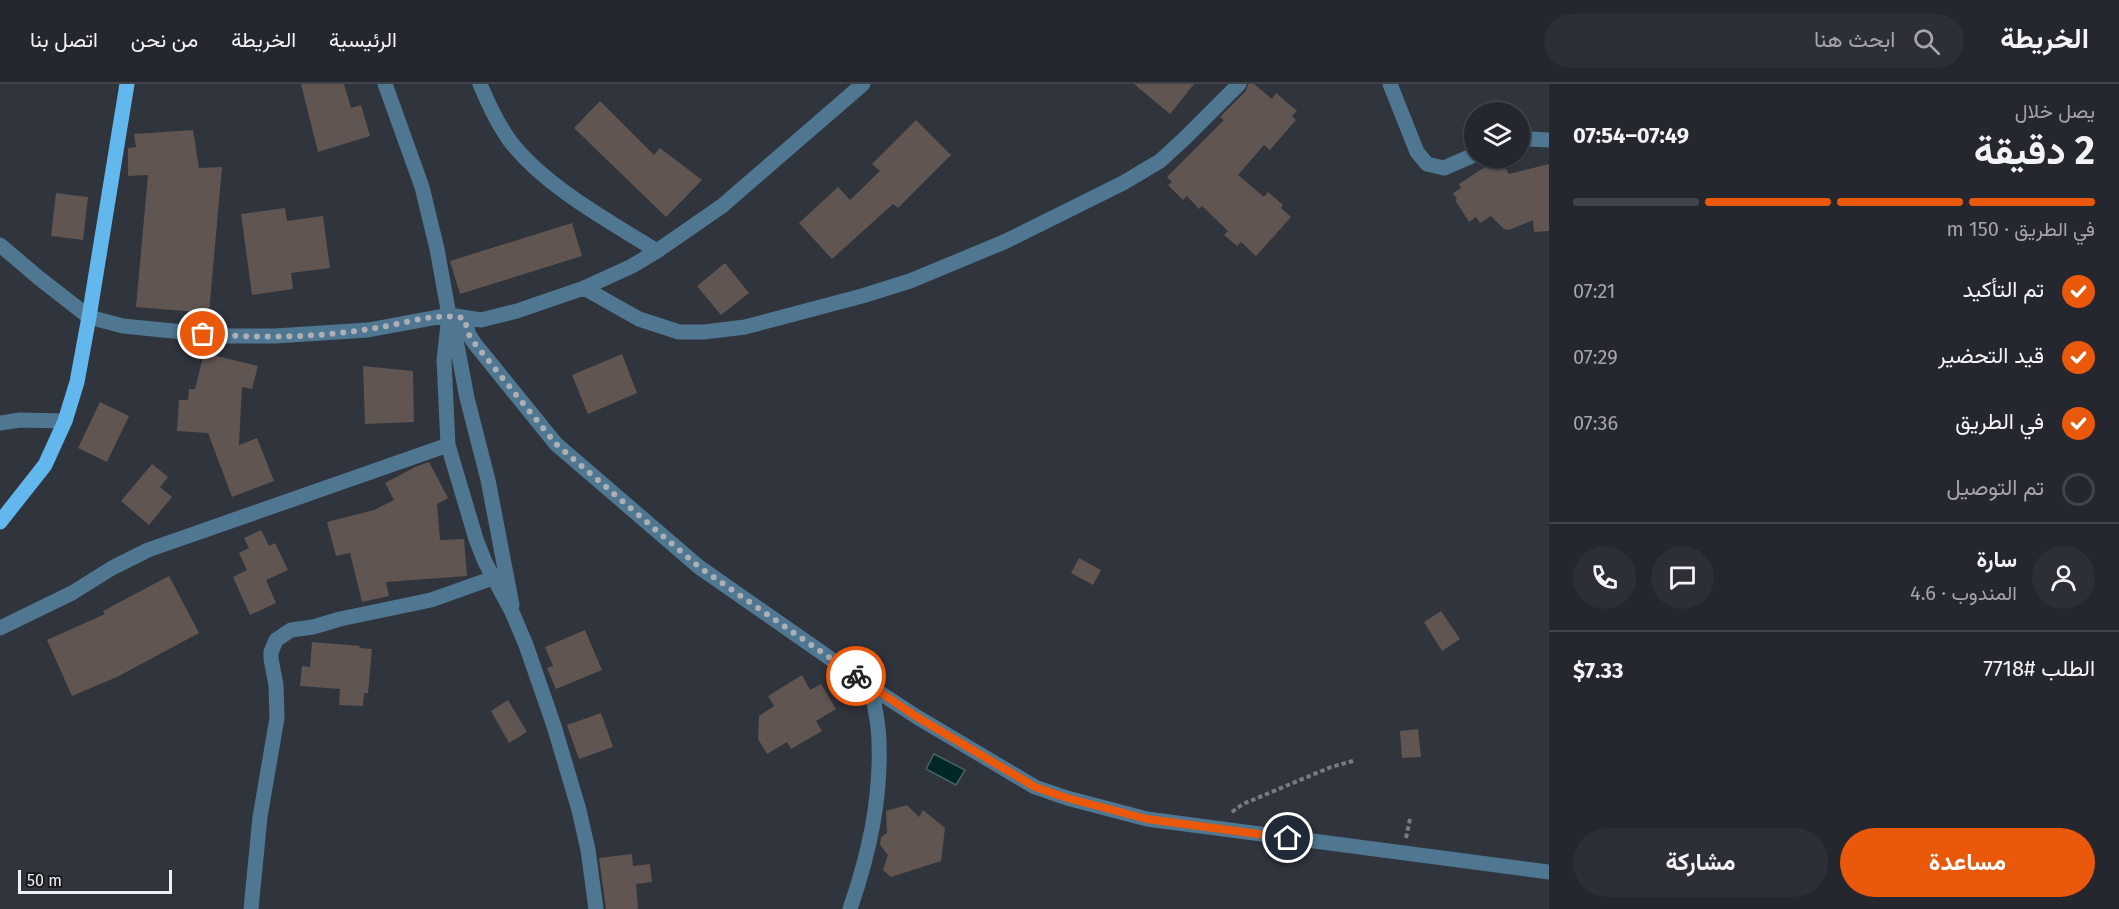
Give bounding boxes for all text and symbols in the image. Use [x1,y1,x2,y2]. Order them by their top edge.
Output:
search box [1544,14,1964,68]
text: الخريطة [2000,22,2089,55]
icon: search [1910,25,1943,58]
text: ابحث هنا [1814,26,1895,53]
text: اتصل بنا [30,27,98,53]
text: من نحن [131,27,198,53]
text: الخريطة [231,27,296,53]
text: الرئيسية [329,27,397,53]
text: يصل خلال [2015,99,2095,123]
map controls [1464,102,1530,168]
button: layers [1464,102,1530,168]
text: 07:49–07:54 [1573,122,1689,149]
text: 2 دقيقة [1974,128,2095,174]
text: في الطريق · 150 m [1947,217,2095,241]
icon: check [2062,275,2095,308]
text: تم التأكيد [1962,276,2044,303]
text: 07:21 [1573,279,1616,303]
pin [177,308,228,359]
icon: bag [186,317,219,350]
icon: check [2062,341,2095,374]
text: قيد التحضير [1938,342,2044,369]
text: 07:29 [1573,345,1618,369]
icon: check [2062,407,2095,440]
text: في الطريق [1955,408,2044,435]
text: 07:36 [1573,411,1618,435]
text: تم التوصيل [1946,474,2044,501]
button: phone [1573,546,1636,609]
button: chat [1651,546,1714,609]
text: سارة [1976,546,2017,573]
button: person [2032,546,2095,609]
text: المندوب · 4.6 [1910,581,2017,605]
courier [826,646,886,706]
text: الطلب #7718 [1983,655,2095,682]
text: $7.33 [1573,657,1623,684]
icon: bike [840,660,873,693]
pin [1262,812,1313,863]
icon: home [1271,821,1304,854]
button: مشاركة [1573,828,1828,897]
button: مساعدة [1840,828,2095,897]
scale bar [18,867,172,894]
text: 50 m [27,871,62,890]

